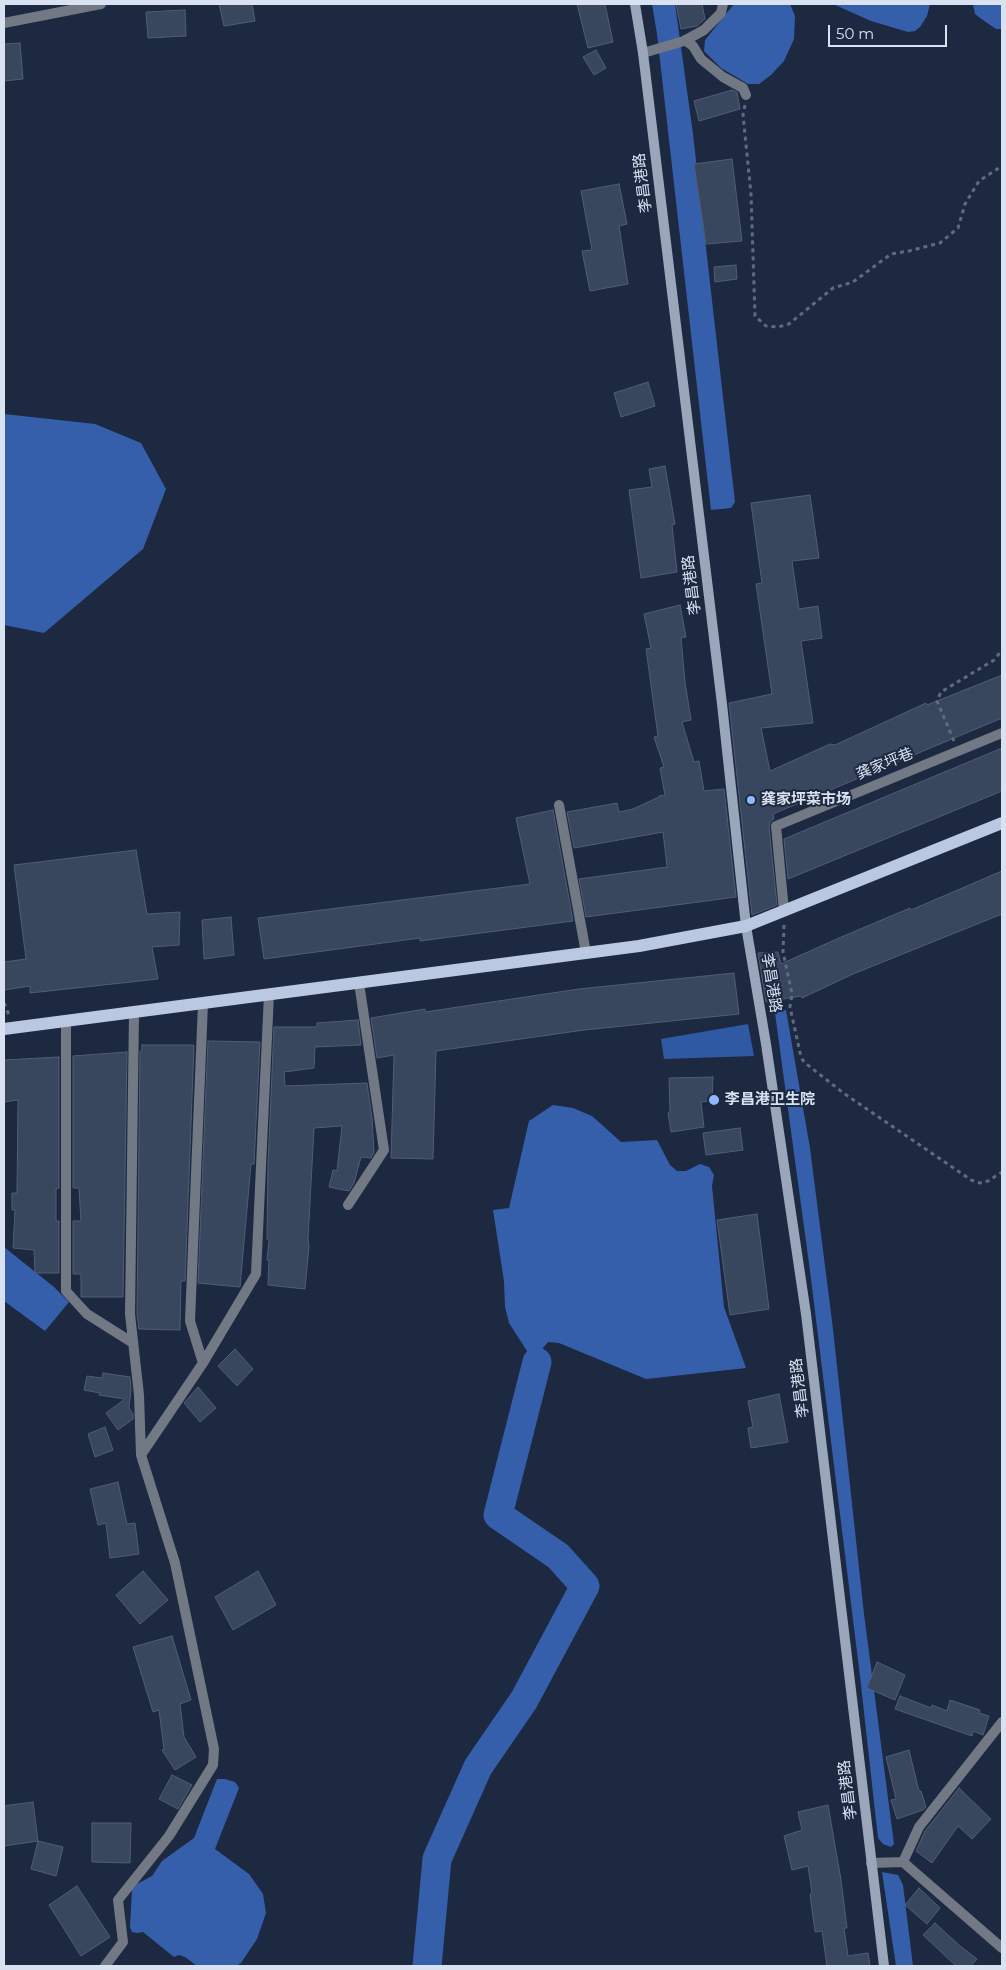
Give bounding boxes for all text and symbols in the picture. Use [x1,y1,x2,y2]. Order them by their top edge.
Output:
scale bar [831,15,950,47]
text: 50 m [836,24,874,43]
street label: 李昌港路 [630,152,656,214]
street label: 李昌港路 [679,554,705,616]
street label: 龚家坪巷 [854,744,916,784]
place label: 龚家坪菜市场 [761,791,851,809]
marker: 龚家坪菜市场 [745,794,757,806]
street label: 李昌港路 [757,952,785,1014]
place label: 李昌港卫生院 [725,1091,815,1109]
marker: 李昌港卫生院 [707,1093,721,1107]
street label: 李昌港路 [787,1357,813,1419]
street label: 李昌港路 [835,1759,861,1821]

